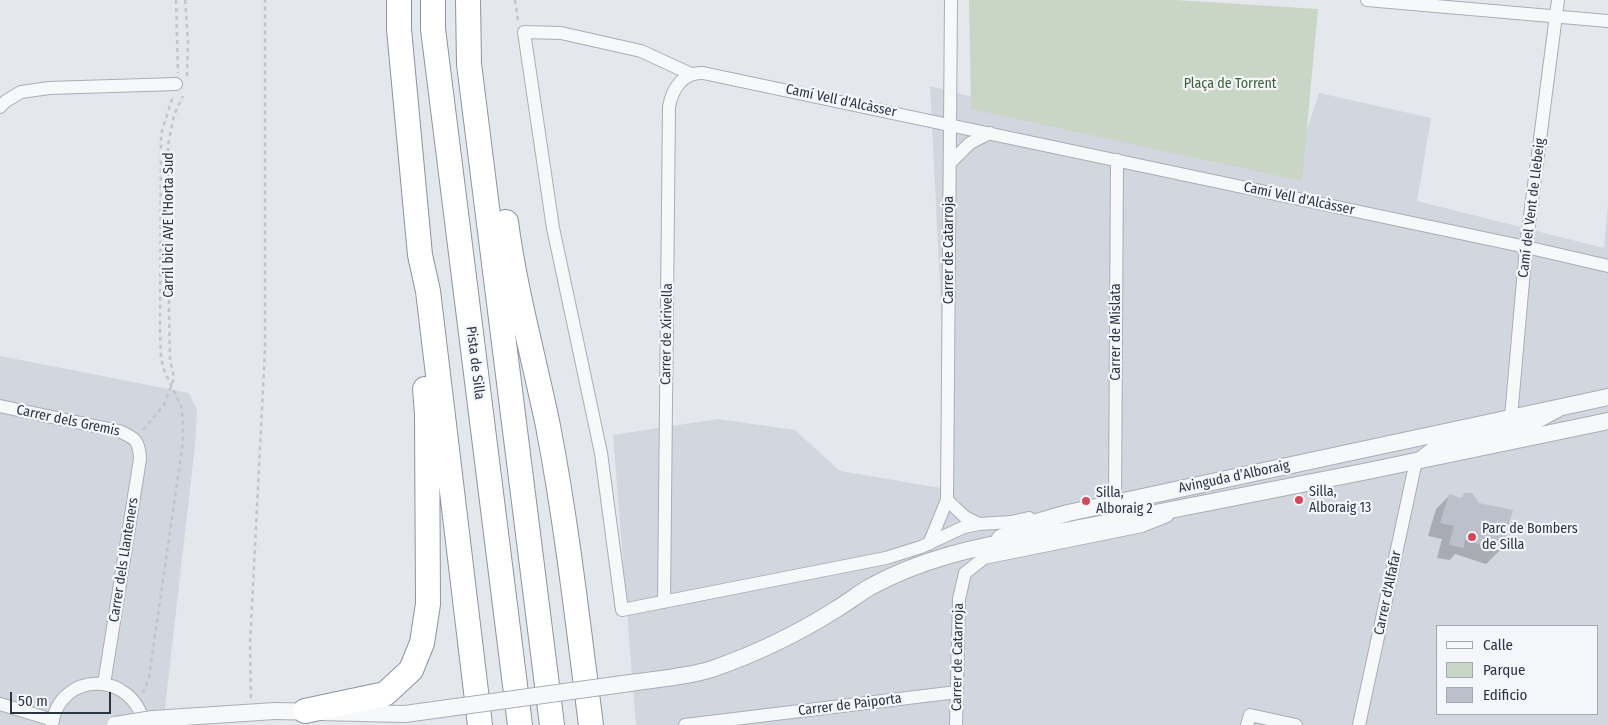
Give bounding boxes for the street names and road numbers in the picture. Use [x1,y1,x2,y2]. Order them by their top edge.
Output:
street label: Camí Vell d'Alcàsser [784,81,898,121]
street label: Camí del Vent de Llebeig [1515,137,1549,279]
street label: Carril bici AVE l'Horta Sud [161,152,177,298]
street label: Camí Vell d'Alcàsser [1242,179,1356,219]
street label: Carrer de Catarroja [941,196,957,304]
street label: Carrer de Xirivella [658,283,676,385]
street label: Carrer de Mislata [1108,283,1124,381]
street label: Pista de Silla [462,325,488,401]
street label: Carrer dels Gremis [15,402,121,440]
street label: Avinguda d’Alboraig [1177,457,1291,497]
street label: Carrer dels Llanteners [106,497,142,623]
street label: Carrer d'Alfafar [1371,549,1405,637]
street label: Carrer de Catarroja [949,603,967,711]
street label: Carrer de Paiporta [797,690,903,720]

